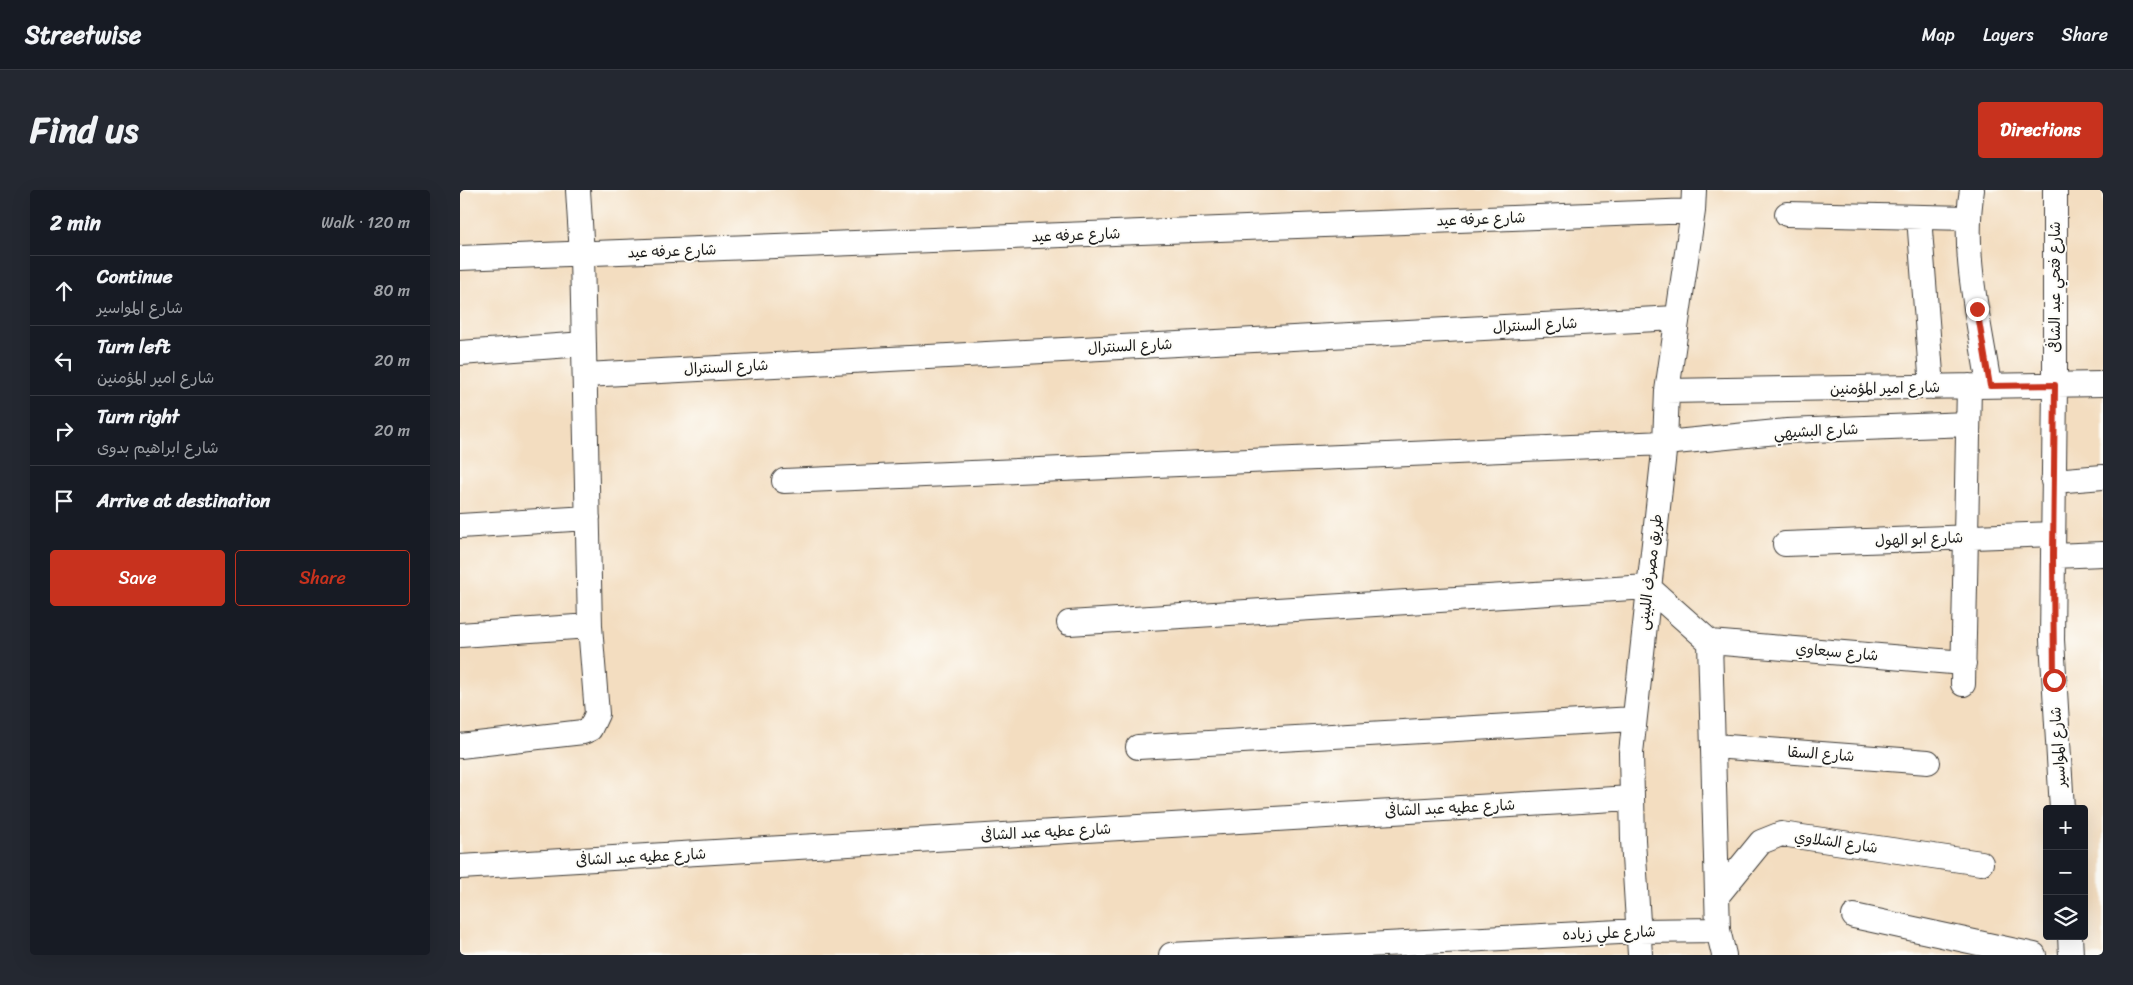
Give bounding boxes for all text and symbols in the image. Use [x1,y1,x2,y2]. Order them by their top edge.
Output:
text: Streetwise [25,14,141,56]
text: Map [1922,19,1955,51]
text: Layers [1983,19,2034,51]
text: Share [2062,19,2108,51]
text: Find us [30,99,138,161]
button: Directions [1978,102,2103,158]
text: 2 min [50,204,101,242]
street label: شارع عرفه عيد [1436,204,1526,234]
text: Walk · 120 m [321,208,410,237]
street label: شارع عرفه عيد [1031,220,1121,250]
street label: شارع فتحي عبد الشافى [2042,221,2068,353]
street label: شارع عرفه عيد [627,236,717,266]
text: Continue [97,260,173,293]
text: 80 m [374,276,410,305]
icon: ahead [50,277,78,305]
text: شارع المواسير [97,293,183,322]
route end [1966,298,1989,321]
street label: شارع السنترال [1492,310,1578,340]
text: Turn left [97,330,170,363]
street label: شارع السنترال [1087,331,1173,361]
text: 20 m [374,346,410,375]
icon: left [50,347,78,375]
street label: شارع السنترال [683,352,769,382]
text: شارع امير المؤمنين [97,363,214,392]
street label: شارع امير المؤمنين [1830,374,1940,402]
text: Turn right [97,400,179,433]
text: 20 m [374,416,410,445]
street label: شارع البشيهي [1773,416,1859,446]
icon: right [50,417,78,445]
text: شارع ابراهيم بدوى [97,433,219,462]
text: Arrive at destination [97,484,270,517]
icon: arrive [50,487,78,515]
street label: طريق مصرف اللبينى [1630,512,1670,632]
street label: شارع ابو الهول [1874,524,1964,554]
button: Save [50,550,225,606]
button: Share [235,550,410,606]
street label: شارع سبعاوي [1795,635,1879,669]
route start [2043,669,2066,692]
street label: شارع المواسير [2042,706,2074,790]
street label: شارع السقا [1787,739,1855,769]
street label: شارع عطيه عبد الشافى [1384,792,1516,824]
map controls [2043,805,2088,940]
button: + [2043,805,2088,850]
street label: شارع عطيه عبد الشافى [980,816,1112,848]
street label: شارع الشلاوي [1793,823,1879,861]
street label: شارع عطيه عبد الشافى [575,841,707,873]
button: − [2043,850,2088,895]
button: layers [2043,895,2088,940]
street label: شارع علي زياده [1562,918,1656,948]

